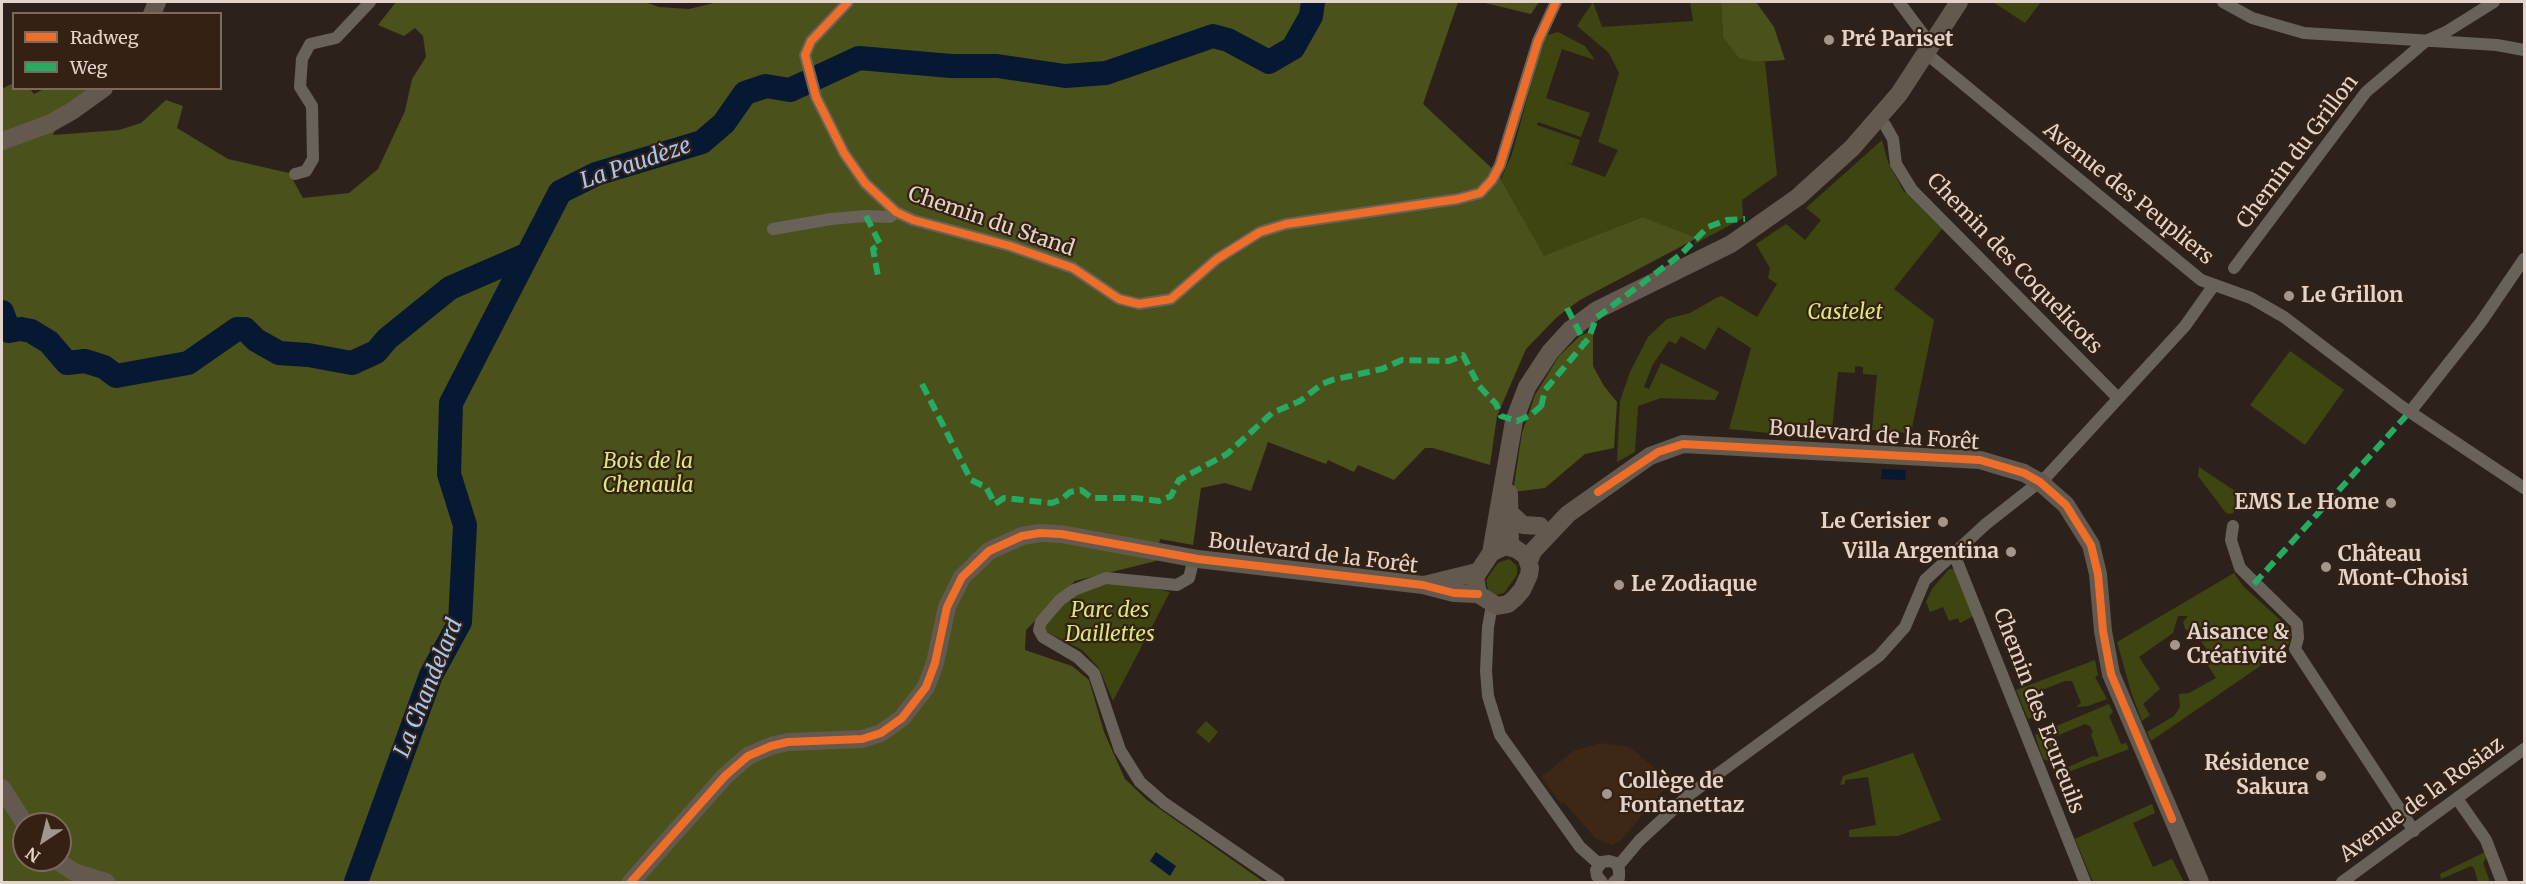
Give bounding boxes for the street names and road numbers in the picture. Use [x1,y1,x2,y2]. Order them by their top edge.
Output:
street label: Chemin du Grillon [2232,70,2364,234]
street label: Avenue des Peupliers [2038,118,2218,270]
street label: Chemin des Coquelicots [1921,168,2107,360]
street label: Chemin du Stand [905,182,1077,262]
street label: Boulevard de la Forêt [1768,416,1980,456]
street label: Boulevard de la Forêt [1207,529,1419,579]
street label: Chemin des Ecureuils [1987,605,2089,817]
street label: Avenue de la Rosiaz [2335,732,2509,868]

